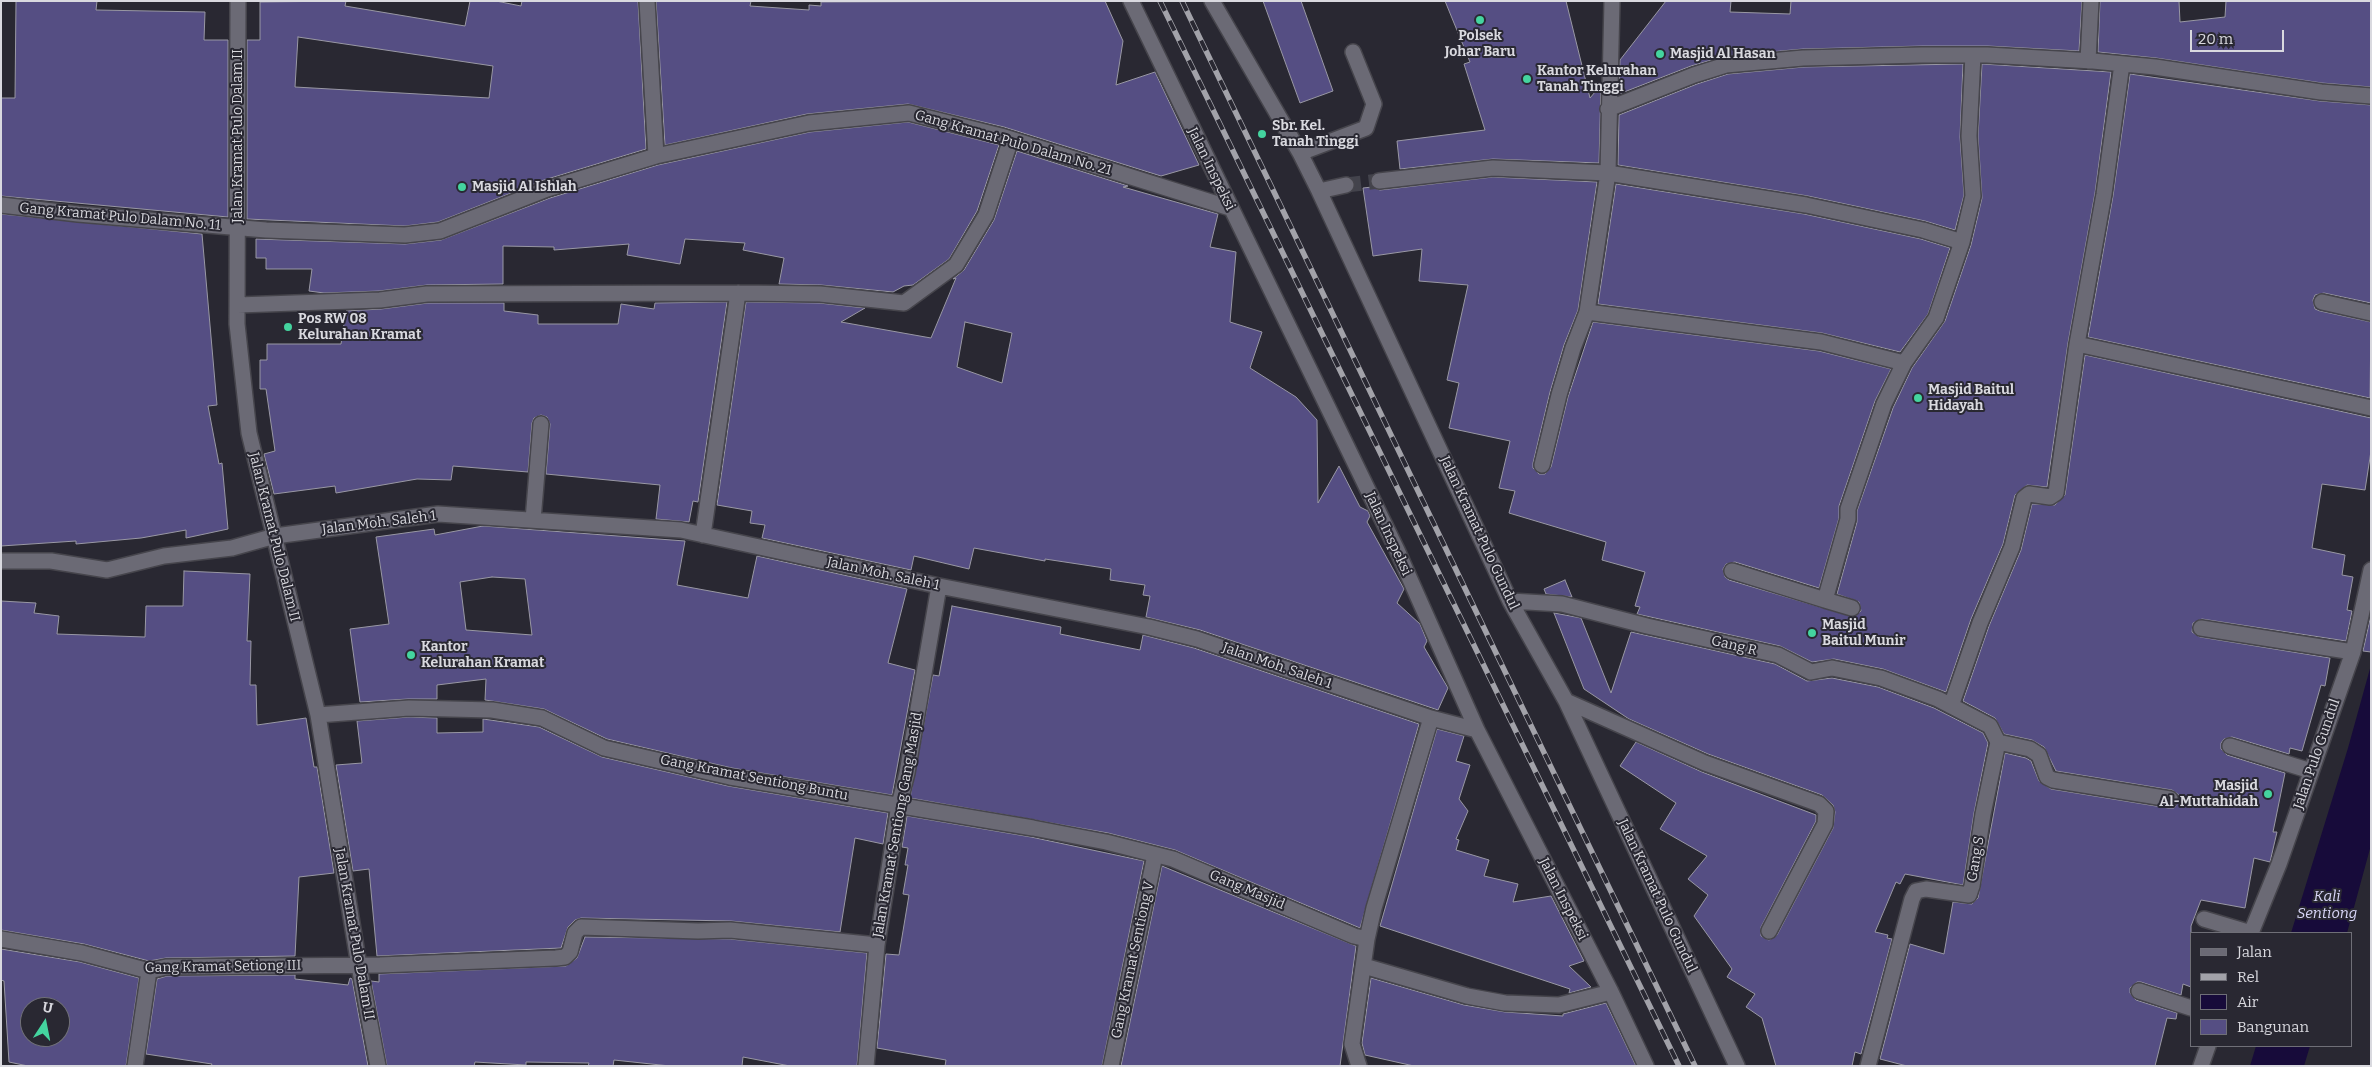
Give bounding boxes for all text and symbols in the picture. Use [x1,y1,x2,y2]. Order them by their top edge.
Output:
marker: Polsek Johar Baru [1474,14,1486,26]
scale bar [2192,20,2286,52]
place label: Polsek Johar Baru [1445,28,1515,60]
text: 20 m [2198,30,2233,48]
place label: Masjid Al Hasan [1670,46,1776,62]
marker: Masjid Al Hasan [1654,48,1666,60]
street label: Jalan Kramat Pulo Dalam II [230,49,246,223]
place label: Kantor Kelurahan Tanah Tinggi [1537,63,1656,95]
marker: Kantor Kelurahan Tanah Tinggi [1521,73,1533,85]
street label: Gang Kramat Pulo Dalam No. 21 [913,107,1113,179]
place label: Sbr. Kel. Tanah Tinggi [1272,118,1359,150]
street label: Jalan Inspeksi [1184,125,1238,213]
marker: Sbr. Kel. Tanah Tinggi [1256,128,1268,140]
place label: Masjid Al Ishlah [472,179,577,195]
marker: Masjid Al Ishlah [456,181,468,193]
street label: Gang Kramat Pulo Dalam No. 11 [19,200,221,234]
place label: Pos RW 08 Kelurahan Kramat [298,311,421,344]
marker: Pos RW 08 Kelurahan Kramat [282,321,294,333]
place label: Masjid Baitul Hidayah [1928,382,2014,414]
marker: Masjid Baitul Hidayah [1912,392,1924,404]
street label: Jalan Kramat Pulo Dalam II [245,451,303,623]
street label: Jalan Kramat Pulo Gundul [1436,454,1522,612]
street label: Jalan Inspeksi [1361,490,1415,578]
street label: Jalan Moh. Saleh 1 [321,508,437,538]
street label: Jalan Moh. Saleh 1 [825,554,941,594]
place label: Masjid Baitul Munir [1822,617,1906,650]
marker: Masjid Baitul Munir [1806,627,1818,639]
street label: Gang R [1709,633,1759,659]
place label: Kantor Kelurahan Kramat [421,639,544,672]
street label: Jalan Moh. Saleh 1 [1220,639,1334,693]
marker: Kantor Kelurahan Kramat [405,649,417,661]
street label: Jalan Pulo Gundul [2290,697,2344,811]
street label: Jalan Kramat Sentiong Gang Masjid [870,711,926,939]
street label: Gang Kramat Sentiong Buntu [659,752,849,804]
place label: Masjid Al-Muttahidah [2159,778,2258,810]
marker: Masjid Al-Muttahidah [2262,788,2274,800]
street label: Jalan Kramat Pulo Gundul [1614,817,1700,975]
street label: Gang S [1964,835,1988,883]
street label: Jalan Kramat Pulo Dalam II [331,847,377,1021]
street label: Jalan Inspeksi [1535,855,1591,943]
street label: Gang Masjid [1207,867,1287,913]
street label: Gang Kramat Sentiong V [1108,880,1158,1040]
water label: Kali Sentiong [2297,888,2357,923]
legend [2190,932,2352,1047]
text: Jalan [2237,943,2272,961]
street label: Gang Kramat Setiong III [145,957,301,977]
text: Rel [2237,968,2259,986]
text: Air [2237,993,2258,1011]
north arrow [20,997,70,1047]
text: U [41,998,54,1017]
text: Bangunan [2237,1018,2309,1036]

